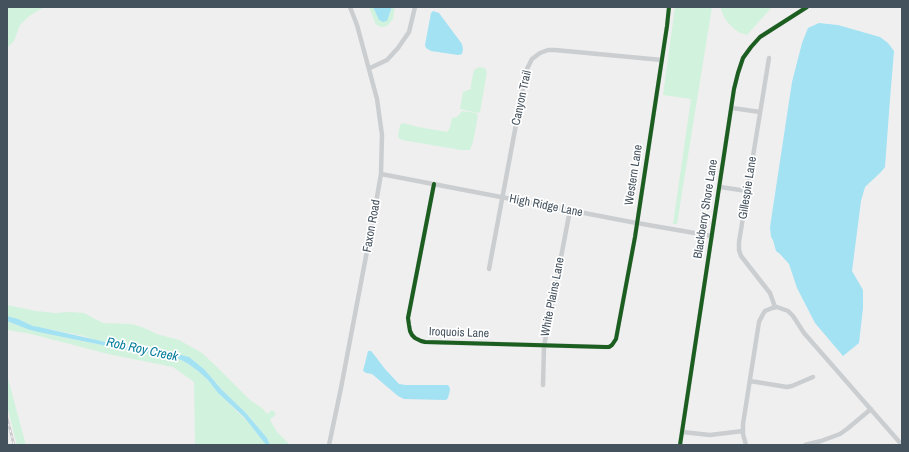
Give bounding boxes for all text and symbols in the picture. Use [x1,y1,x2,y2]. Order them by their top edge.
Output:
street label: Canyon Trail [509,69,535,127]
street label: Western Lane [622,144,646,206]
street label: Gillespie Lane [736,156,760,220]
street label: Blackberry Shore Lane [691,158,721,260]
street label: High Ridge Lane [508,192,584,220]
street label: Faxon Road [360,199,384,253]
street label: White Plains Lane [538,256,568,338]
street label: Iroquois Lane [429,325,489,341]
water label: Rob Roy Creek [105,335,179,365]

